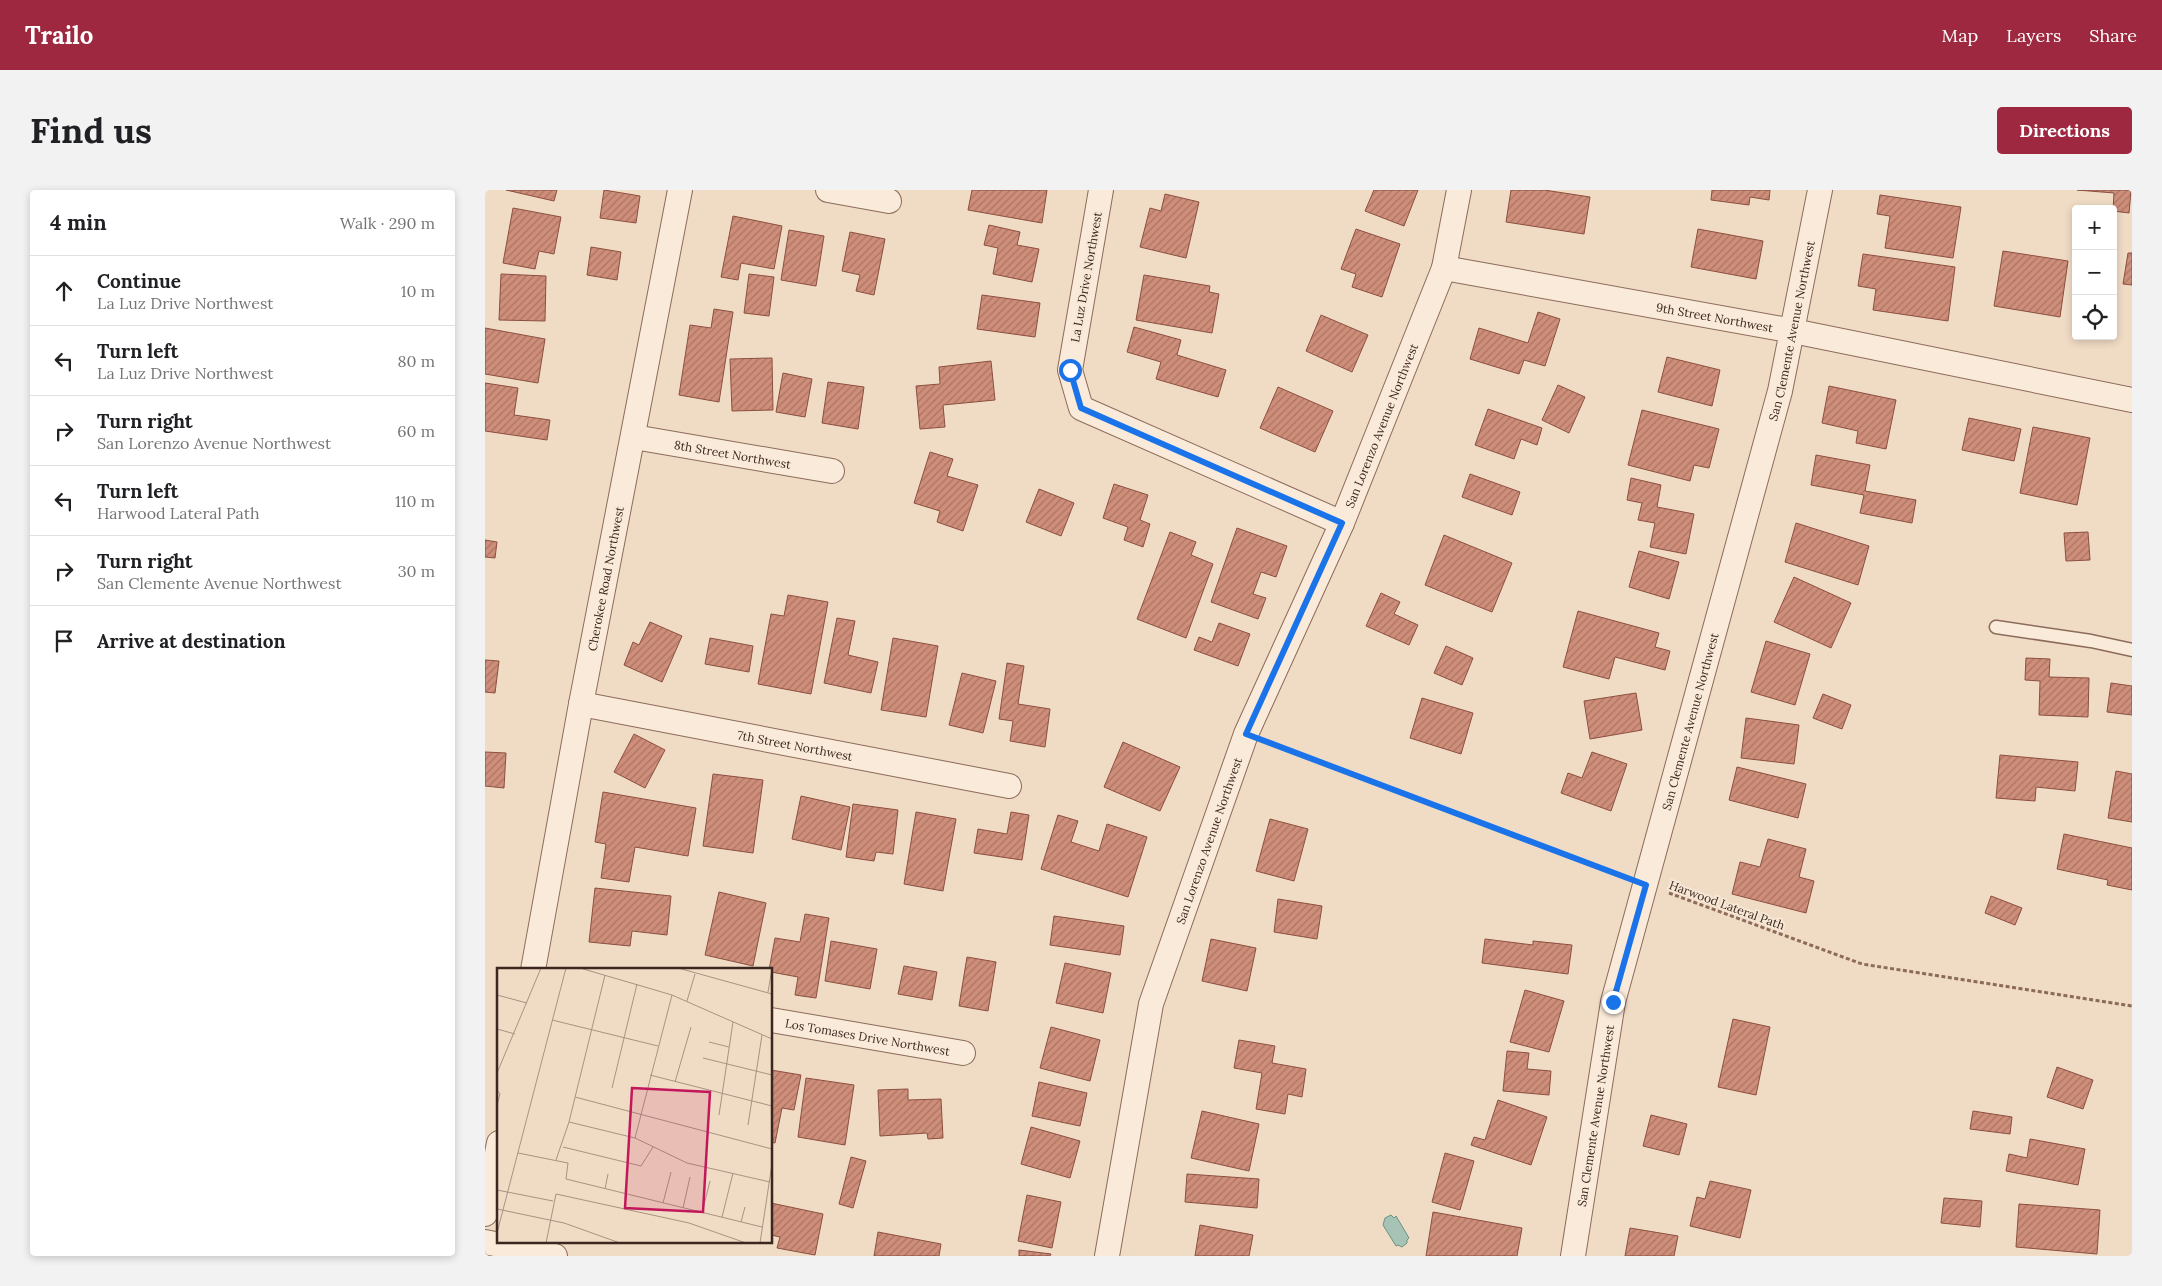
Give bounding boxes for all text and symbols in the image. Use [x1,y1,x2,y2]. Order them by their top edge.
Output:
text: Trailo [25,20,93,51]
text: Map [1942,24,1978,47]
text: Layers [2006,24,2061,47]
text: Share [2089,24,2137,47]
button: Directions [1997,107,2132,154]
text: Find us [30,108,152,153]
map controls [2072,205,2117,340]
button: + [2072,205,2117,250]
text: 4 min [50,209,107,236]
street label: La Luz Drive Northwest [1067,210,1105,343]
text: Walk · 290 m [340,213,435,233]
street label: San Clemente Avenue Northwest [1765,239,1817,422]
button: − [2072,250,2117,295]
text: Continue [97,269,181,293]
icon: ahead [50,277,78,305]
text: 10 m [401,281,435,301]
text: La Luz Drive Northwest [97,293,274,313]
button: locate [2072,295,2117,340]
street label: 9th Street Northwest [1655,299,1775,335]
text: Turn left [97,339,178,363]
street label: San Lorenzo Avenue Northwest [1341,341,1421,510]
icon: left [50,347,78,375]
text: 80 m [398,351,435,371]
route start [1059,359,1082,382]
text: La Luz Drive Northwest [97,363,274,383]
text: Turn right [97,409,193,433]
icon: right [50,417,78,445]
text: 60 m [397,421,435,441]
text: San Lorenzo Avenue Northwest [97,433,331,453]
street label: 8th Street Northwest [673,437,792,471]
text: Turn left [97,479,178,503]
icon: left [50,487,78,515]
text: 110 m [395,491,435,511]
text: Harwood Lateral Path [97,503,260,523]
street label: Cherokee Road Northwest [584,505,626,652]
text: Turn right [97,549,193,573]
icon: right [50,557,78,585]
text: 30 m [398,561,435,581]
text: San Clemente Avenue Northwest [97,573,342,593]
icon: arrive [50,627,78,655]
text: Arrive at destination [97,629,286,653]
street label: San Clemente Avenue Northwest [1658,631,1721,812]
street label: 7th Street Northwest [736,727,854,763]
street label: San Lorenzo Avenue Northwest [1172,755,1245,926]
street label: Harwood Lateral Path [1667,877,1787,933]
inset map [497,968,773,1244]
route end [1602,991,1625,1014]
street label: Los Tomases Drive Northwest [784,1015,952,1058]
street label: San Clemente Avenue Northwest [1573,1023,1617,1208]

